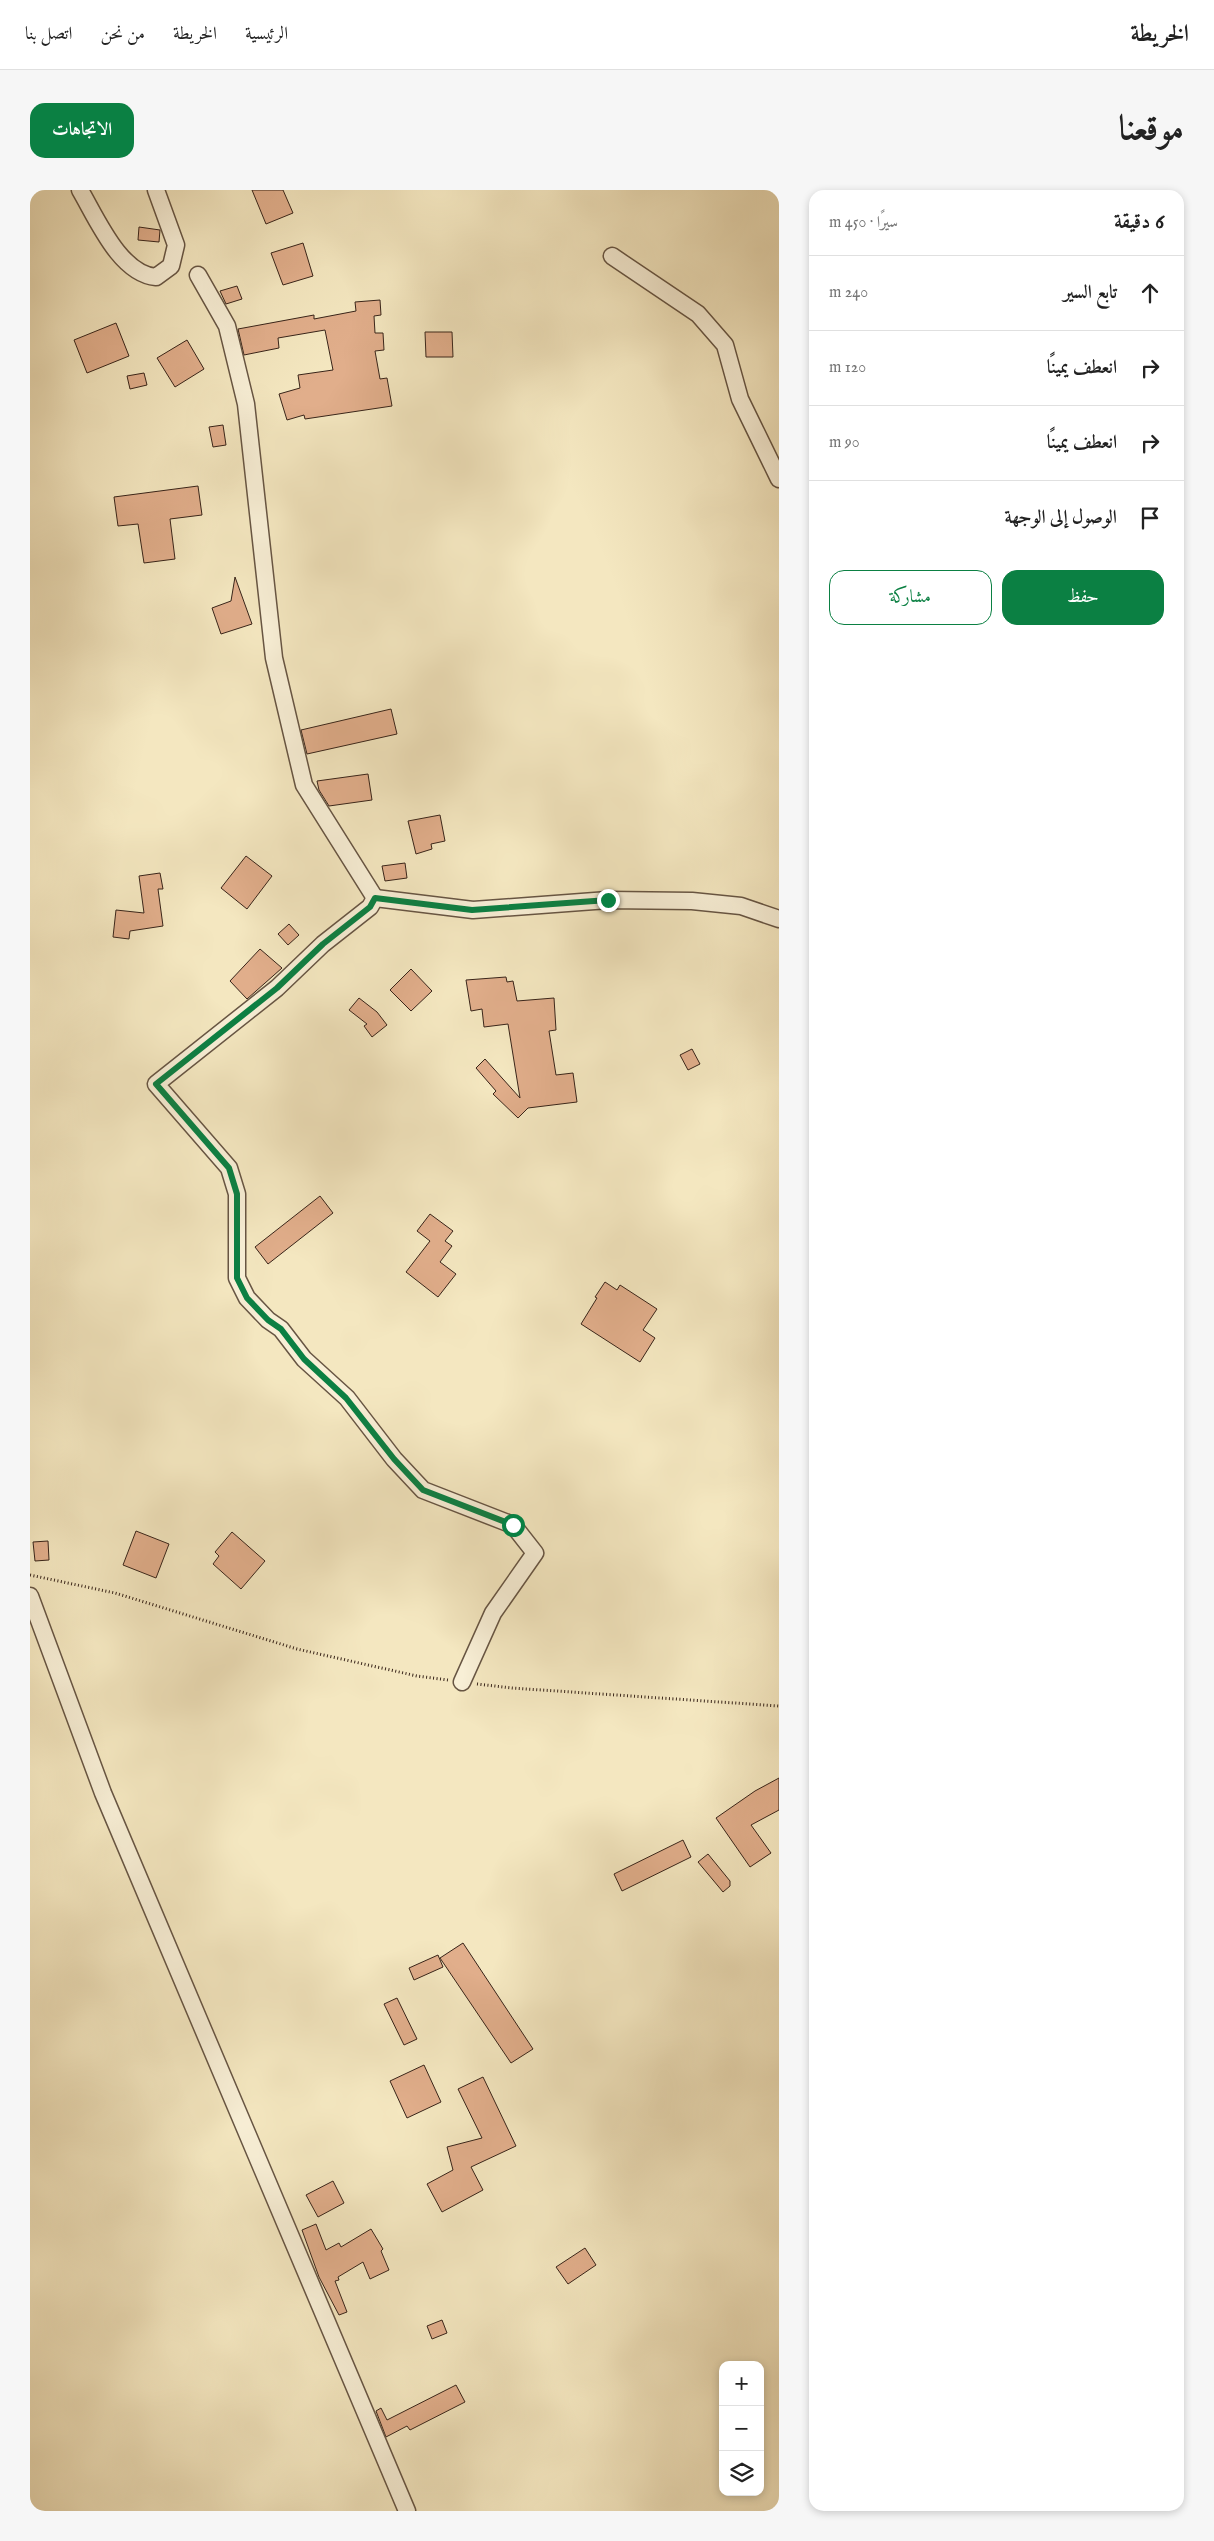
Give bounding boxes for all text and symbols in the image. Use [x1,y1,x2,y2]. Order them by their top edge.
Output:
text: الخريطة [1131,19,1189,50]
text: اتصل بنا [25,23,72,46]
text: من نحن [100,23,145,46]
text: الخريطة [173,23,217,46]
text: الرئيسية [245,23,288,46]
button: الاتجاهات [30,103,134,158]
text: موقعنا [1119,107,1184,152]
text: 6 دقيقة [1114,209,1164,236]
text: سيرًا · 450 m [829,213,898,233]
icon: ahead [1136,279,1164,307]
text: تابع السير [1063,281,1117,305]
text: 240 m [829,283,868,303]
icon: right [1136,354,1164,382]
text: انعطف يمينًا [1047,356,1117,380]
text: 120 m [829,358,866,378]
icon: right [1136,429,1164,457]
text: انعطف يمينًا [1047,431,1117,455]
text: 90 m [829,433,860,453]
icon: arrive [1136,504,1164,532]
text: الوصول إلى الوجهة [1005,506,1117,530]
button: مشاركة [829,570,992,625]
button: حفظ [1002,570,1164,625]
route end [597,889,620,912]
route start [502,1514,525,1537]
map controls [719,2361,764,2496]
button: + [719,2361,764,2406]
button: − [719,2406,764,2451]
button: layers [719,2451,764,2496]

